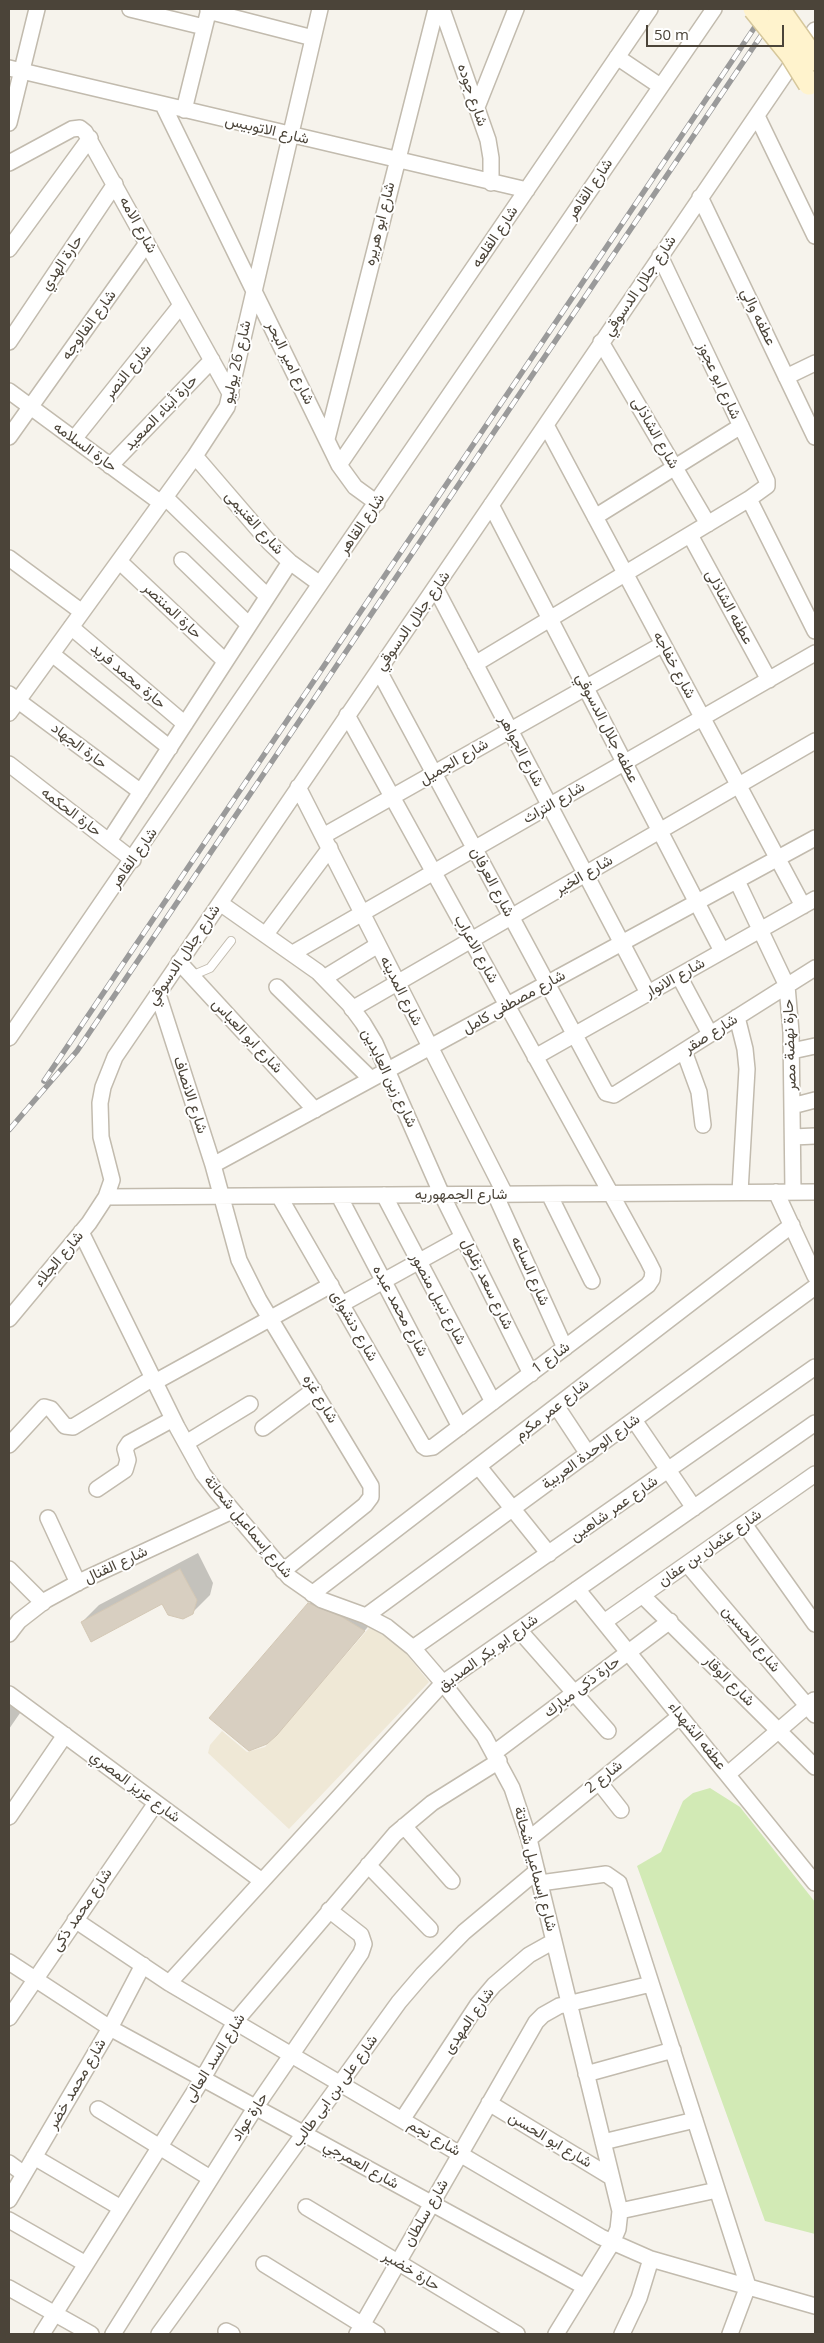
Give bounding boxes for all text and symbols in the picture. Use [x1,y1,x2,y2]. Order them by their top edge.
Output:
scale bar [649,15,786,47]
text: 50 m [654,24,689,44]
street label: شارع جوده [453,61,491,129]
street label: شارع الاتوبيس [223,112,311,148]
street label: شارع القاهر [563,155,617,223]
street label: شارع ابو هريره [361,180,399,268]
street label: شارع الامه [115,194,161,256]
street label: شارع القلعه [468,203,522,271]
street label: حارة الهدي [37,232,87,294]
street label: شارع جلال الدسوقي [600,232,680,340]
street label: عطفه والي [736,286,780,348]
street label: شارع الفالوجه [58,287,120,363]
street label: شارع 26 يوليو [219,319,255,405]
street label: شارع امير البحر [262,319,318,407]
street label: شارع ابو عجوز [693,340,745,422]
street label: شارع النصر [100,341,156,403]
street label: حارة أبناء الصعيد [120,371,202,455]
street label: شارع الشاذلى [627,394,683,472]
street label: حارة السلامه [50,418,120,476]
street label: شارع الغنيمى [221,487,287,559]
street label: شارع القاهر [335,490,389,558]
street label: عطفه الشاذلى [701,566,757,648]
street label: شارع جلال الدسوقي [372,568,454,674]
street label: حارة المنتصر [139,579,205,643]
street label: شارع خفاجه [649,628,699,702]
street label: حارة محمد فريد [87,639,169,713]
street label: عطفه جلال الدسوقي [572,670,642,786]
street label: شارع الجواهر [495,712,547,790]
street label: حارة الجهاد [47,719,111,773]
street label: شارع الجميل [416,735,492,789]
street label: شارع التراث [520,778,588,828]
street label: حارة الحكمه [37,783,105,841]
street label: شارع القاهر [107,824,161,892]
street label: شارع العرفان [466,844,518,920]
street label: شارع الخير [552,851,616,899]
street label: شارع جلال الدسوقي [144,901,224,1009]
street label: شارع الاعراب [450,912,502,986]
street label: شارع المدينه [376,953,426,1029]
street label: شارع الانوار [642,954,708,1002]
street label: شارع مصطفى كامل [459,966,569,1038]
street label: شارع ابو العباس [208,995,286,1077]
street label: حارة نهضة مصر [779,999,801,1091]
street label: شارع صقر [681,1011,741,1057]
street label: شارع زين العابدين [357,1026,421,1130]
street label: شارع الانصاف [169,1054,211,1136]
street label: شارع الجمهوريه [415,1186,507,1204]
street label: شارع الجلاء [31,1227,87,1291]
street label: شارع الساعه [507,1234,553,1308]
street label: شارع سعد زغلول [457,1235,517,1333]
street label: شارع نبيل منصور [406,1250,470,1348]
street label: شارع محمد عبده [368,1262,432,1360]
street label: شارع دنشواى [326,1287,382,1365]
street label: شارع 1 [529,1338,573,1378]
street label: شارع غزه [299,1371,341,1427]
street label: شارع عمر مكرم [511,1375,593,1445]
street label: شارع الوحدة العربية [538,1410,644,1494]
street label: شارع إسماعيل شحاتة [200,1472,296,1582]
street label: شارع عمر شاهين [567,1472,661,1546]
street label: شارع عثمان بن عفان [655,1506,765,1590]
street label: شارع القنال [81,1542,151,1588]
street label: شارع الحسين [718,1602,784,1676]
street label: شارع ابو بكر الصديق [434,1611,542,1695]
street label: شارع الوقار [700,1652,758,1710]
street label: حارة ذكى مبارك [540,1653,624,1721]
street label: عطفه الشهداء [664,1698,730,1774]
street label: شارع عزيز المصري [86,1747,184,1827]
street label: شارع 2 [582,1757,626,1797]
street label: شارع إسماعيل شحاتة [510,1805,560,1933]
street label: شارع محمد ذكى [48,1865,116,1955]
street label: شارع المهدى [440,1985,498,2057]
street label: شارع السد العالى [181,2011,249,2105]
street label: شارع على بن ابى طالب [288,2031,382,2151]
street label: شارع محمد خضر [44,2036,110,2132]
street label: حارة عواد [228,2089,272,2145]
street label: شارع ابو الحسن [505,2108,595,2172]
street label: شارع نجم [404,2116,464,2160]
street label: شارع العمرجي [320,2137,402,2193]
street label: شارع سلطان [399,2176,453,2250]
street label: حارة خضير [379,2247,443,2295]

